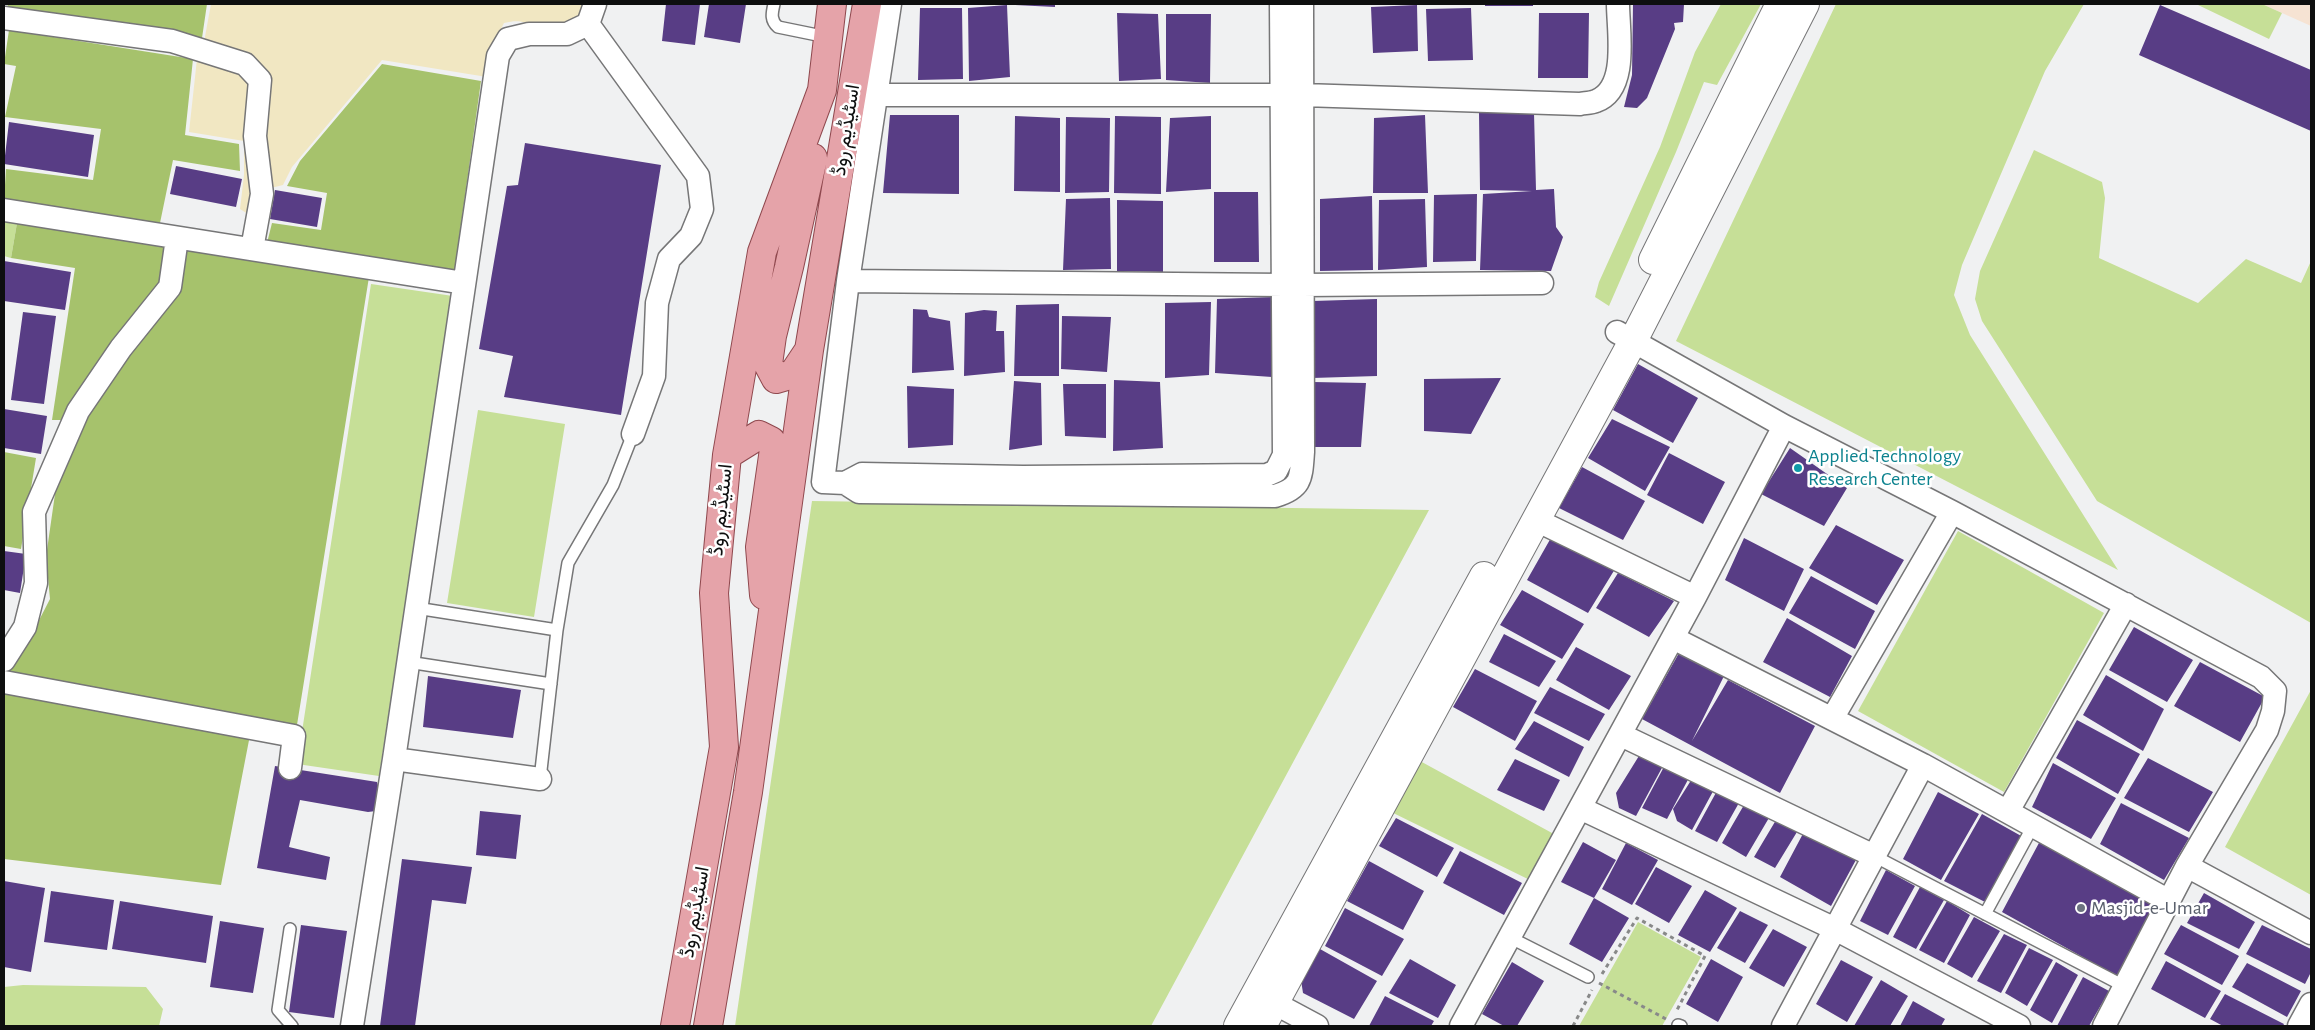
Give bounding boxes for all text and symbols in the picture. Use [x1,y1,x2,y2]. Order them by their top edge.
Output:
street label: اسٹیڈیم روڈ [827,83,865,177]
place label: Applied Technology Research Center [1808,444,1961,491]
marker: Applied Technology Research Center [1792,462,1804,474]
street label: اسٹیڈیم روڈ [704,463,738,557]
street label: اسٹیڈیم روڈ [675,864,715,960]
place label: Masjid-e-Umar [2091,896,2208,920]
marker: Masjid-e-Umar [2075,902,2087,914]

